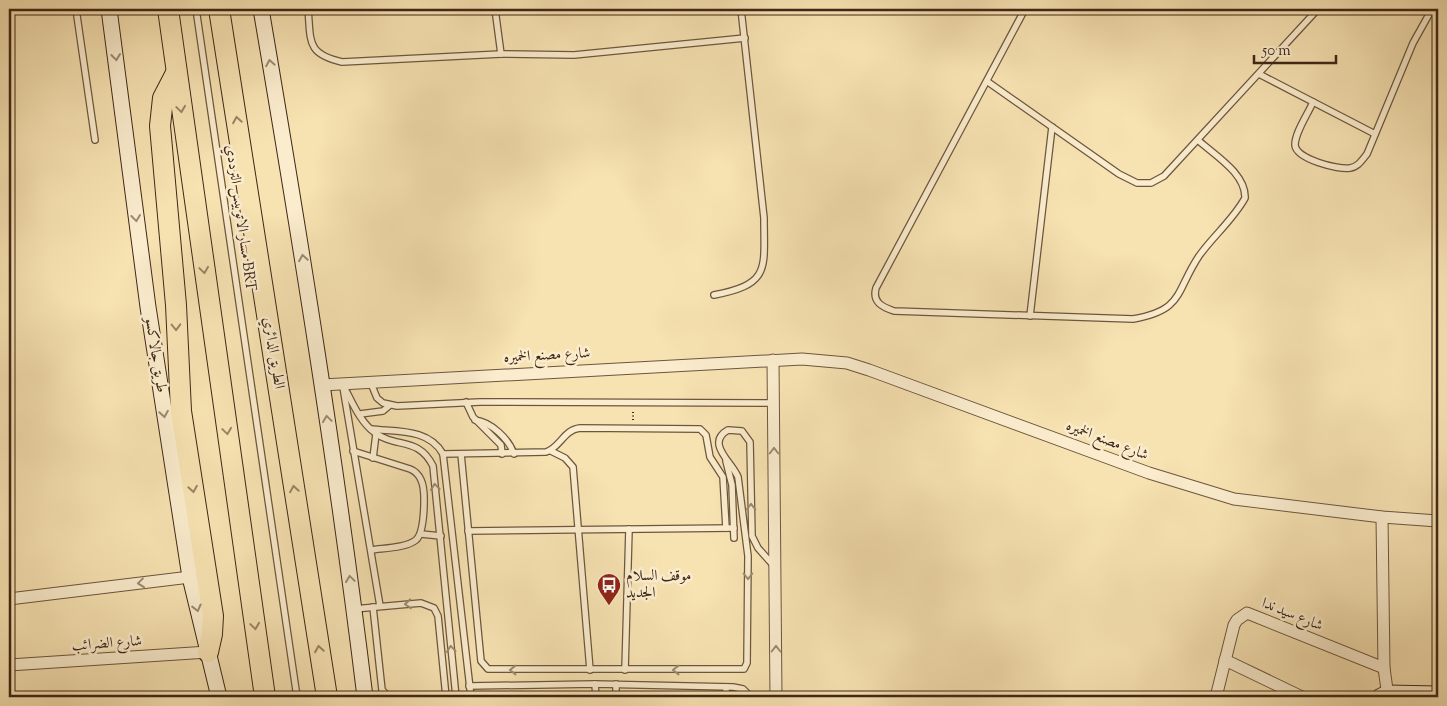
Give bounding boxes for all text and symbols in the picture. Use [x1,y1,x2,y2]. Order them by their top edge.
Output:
scale bar [1254,32,1337,64]
text: 50 m [1261,41,1291,62]
one-way arrow [110,53,120,61]
one-way arrow [266,59,276,67]
one-way arrow [175,105,186,113]
one-way arrow [232,116,243,124]
street label: مسار الاتوبيس الترددي BRT [219,144,261,293]
one-way arrow [130,215,141,223]
one-way arrow [298,253,309,261]
one-way arrow [198,266,209,274]
street label: طريق جالاكسو [138,314,171,394]
street label: الطريق الدائري [257,316,289,390]
one-way arrow [171,324,181,332]
street label: شارع مصنع الخميره [503,343,591,371]
one-way arrow [159,409,169,418]
one-way arrow [322,414,332,423]
street label: شارع مصنع الخميره [1062,416,1151,468]
one-way arrow [221,427,232,435]
one-way arrow [769,447,779,454]
one-way arrow [430,483,441,491]
one-way arrow [289,484,300,492]
one-way arrow [187,485,197,493]
one-way arrow [746,503,756,511]
place label: موقف السلام الجديد [626,566,691,604]
bus stop icon: موقف السلام الجديد [596,572,622,606]
one-way arrow [743,572,753,580]
one-way arrow [345,575,356,583]
one-way arrow [137,577,145,588]
street label: شارع سيد ندا [1258,593,1326,638]
one-way arrow [404,598,412,609]
one-way arrow [191,604,202,613]
one-way arrow [249,623,260,631]
street label: شارع الضرائب [71,631,143,658]
one-way arrow [446,644,457,652]
one-way arrow [771,644,781,652]
one-way arrow [314,645,325,653]
one-way arrow [509,665,516,675]
one-way arrow [671,665,679,675]

